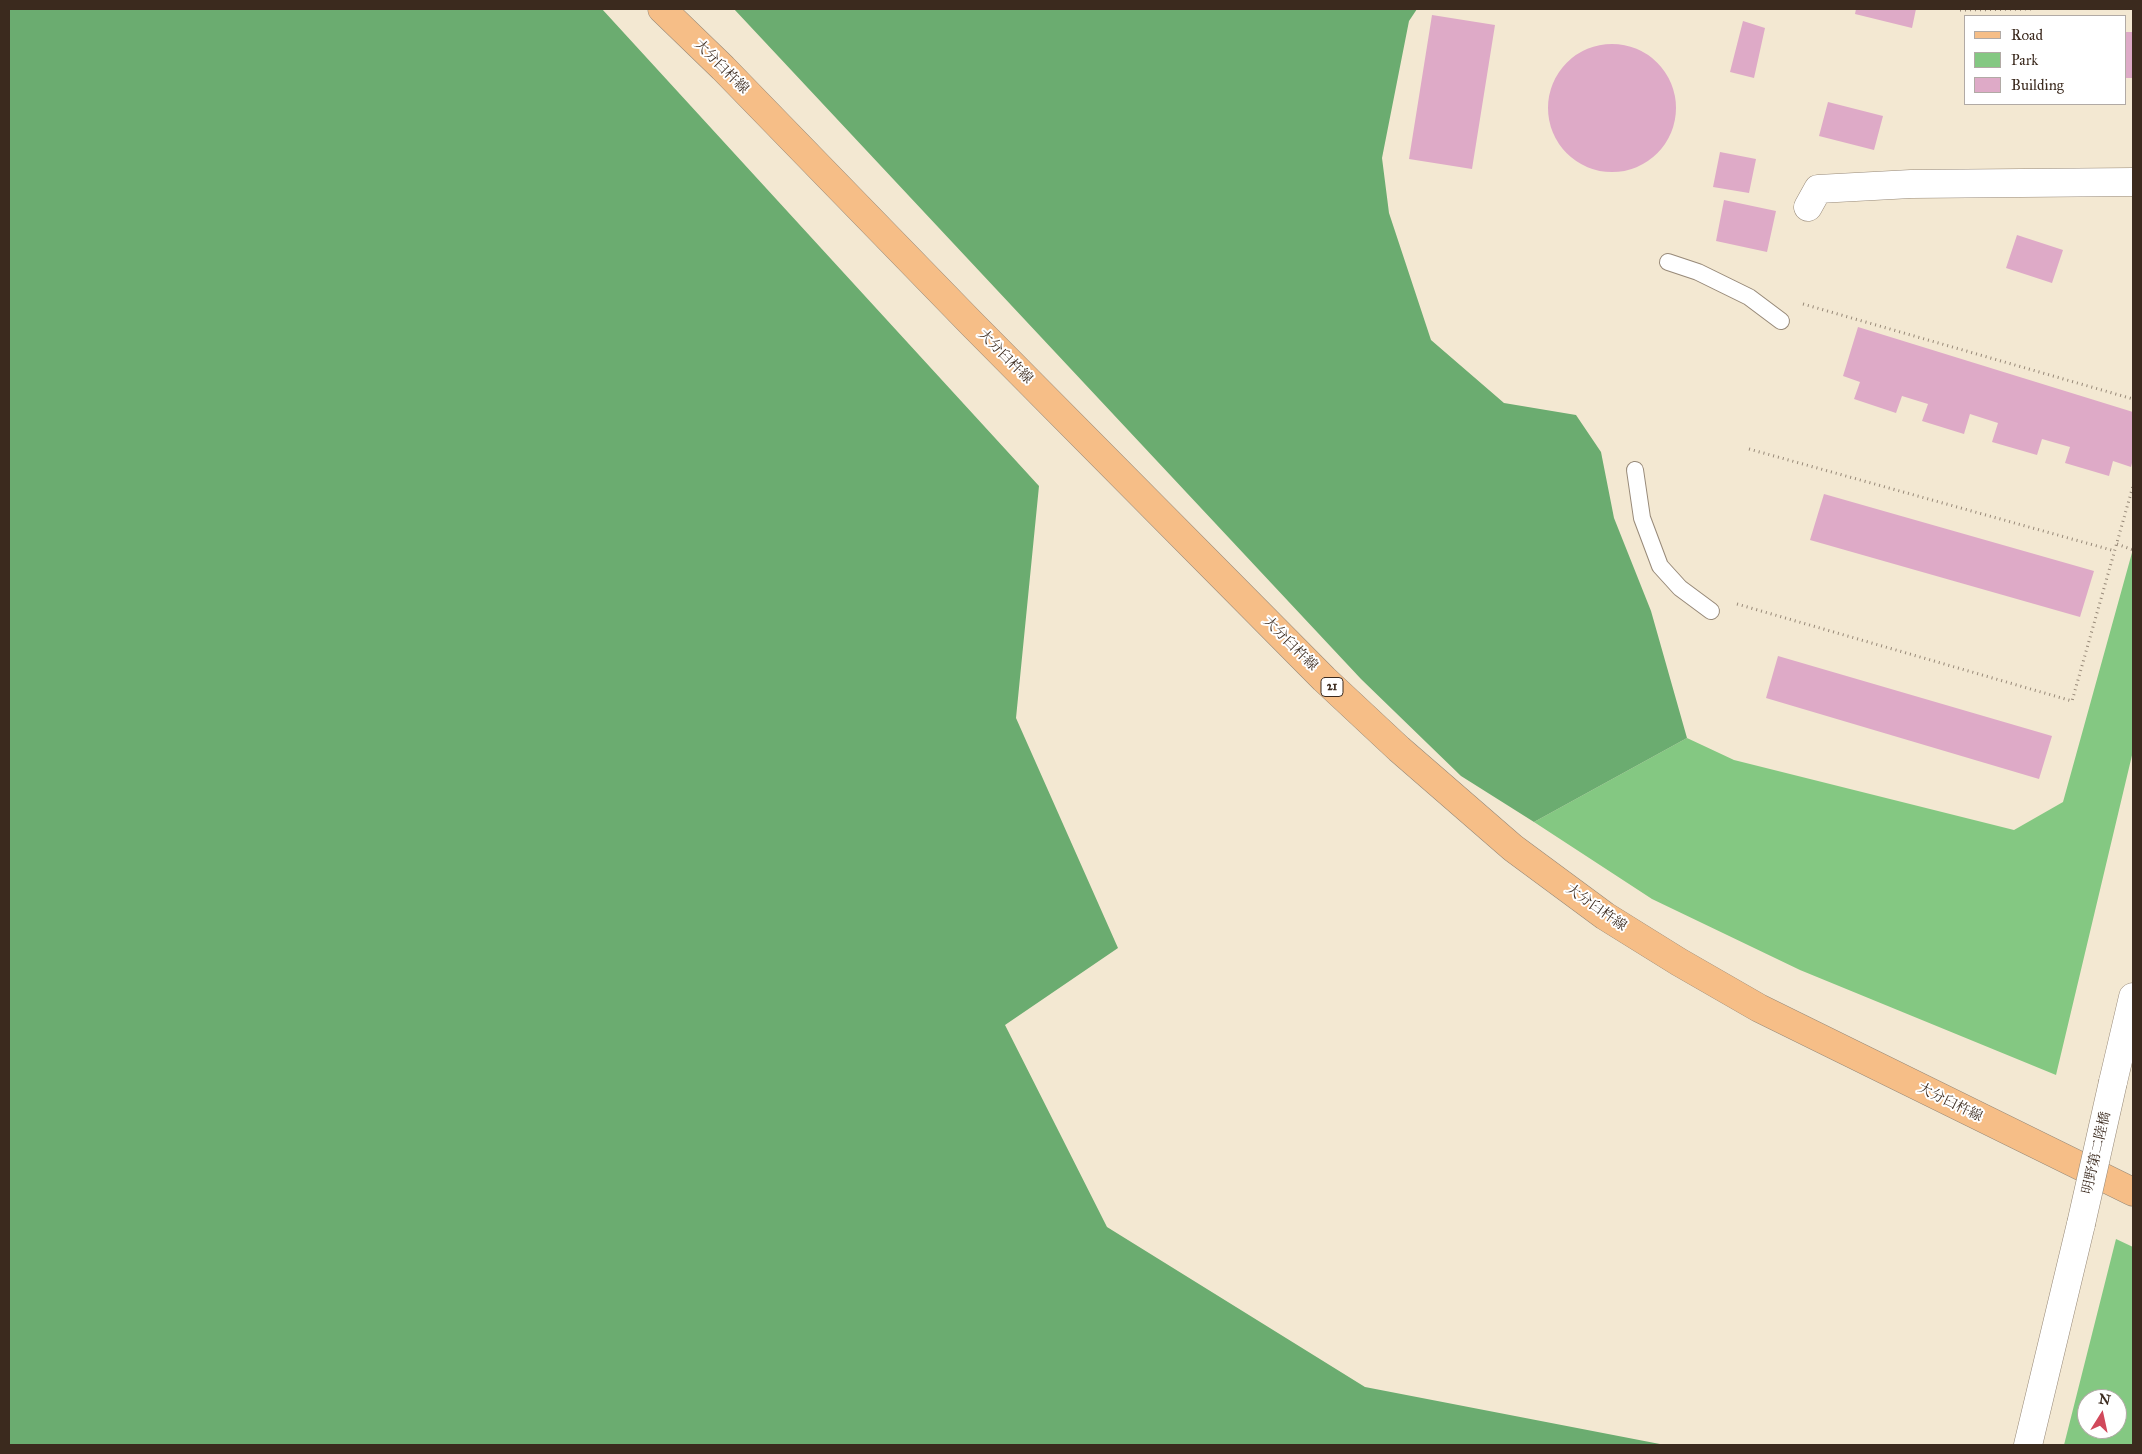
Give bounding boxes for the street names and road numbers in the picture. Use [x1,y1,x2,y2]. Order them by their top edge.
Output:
street label: 大分臼杵線 [690,36,752,98]
street label: 大分臼杵線 [974,326,1036,388]
street label: 大分臼杵線 [1259,613,1321,675]
road number: 21 [1321,678,1343,696]
street label: 大分臼杵線 [1563,881,1629,935]
street label: 大分臼杵線 [1915,1080,1985,1126]
street label: 明野第二陸橋 [2079,1110,2115,1196]

